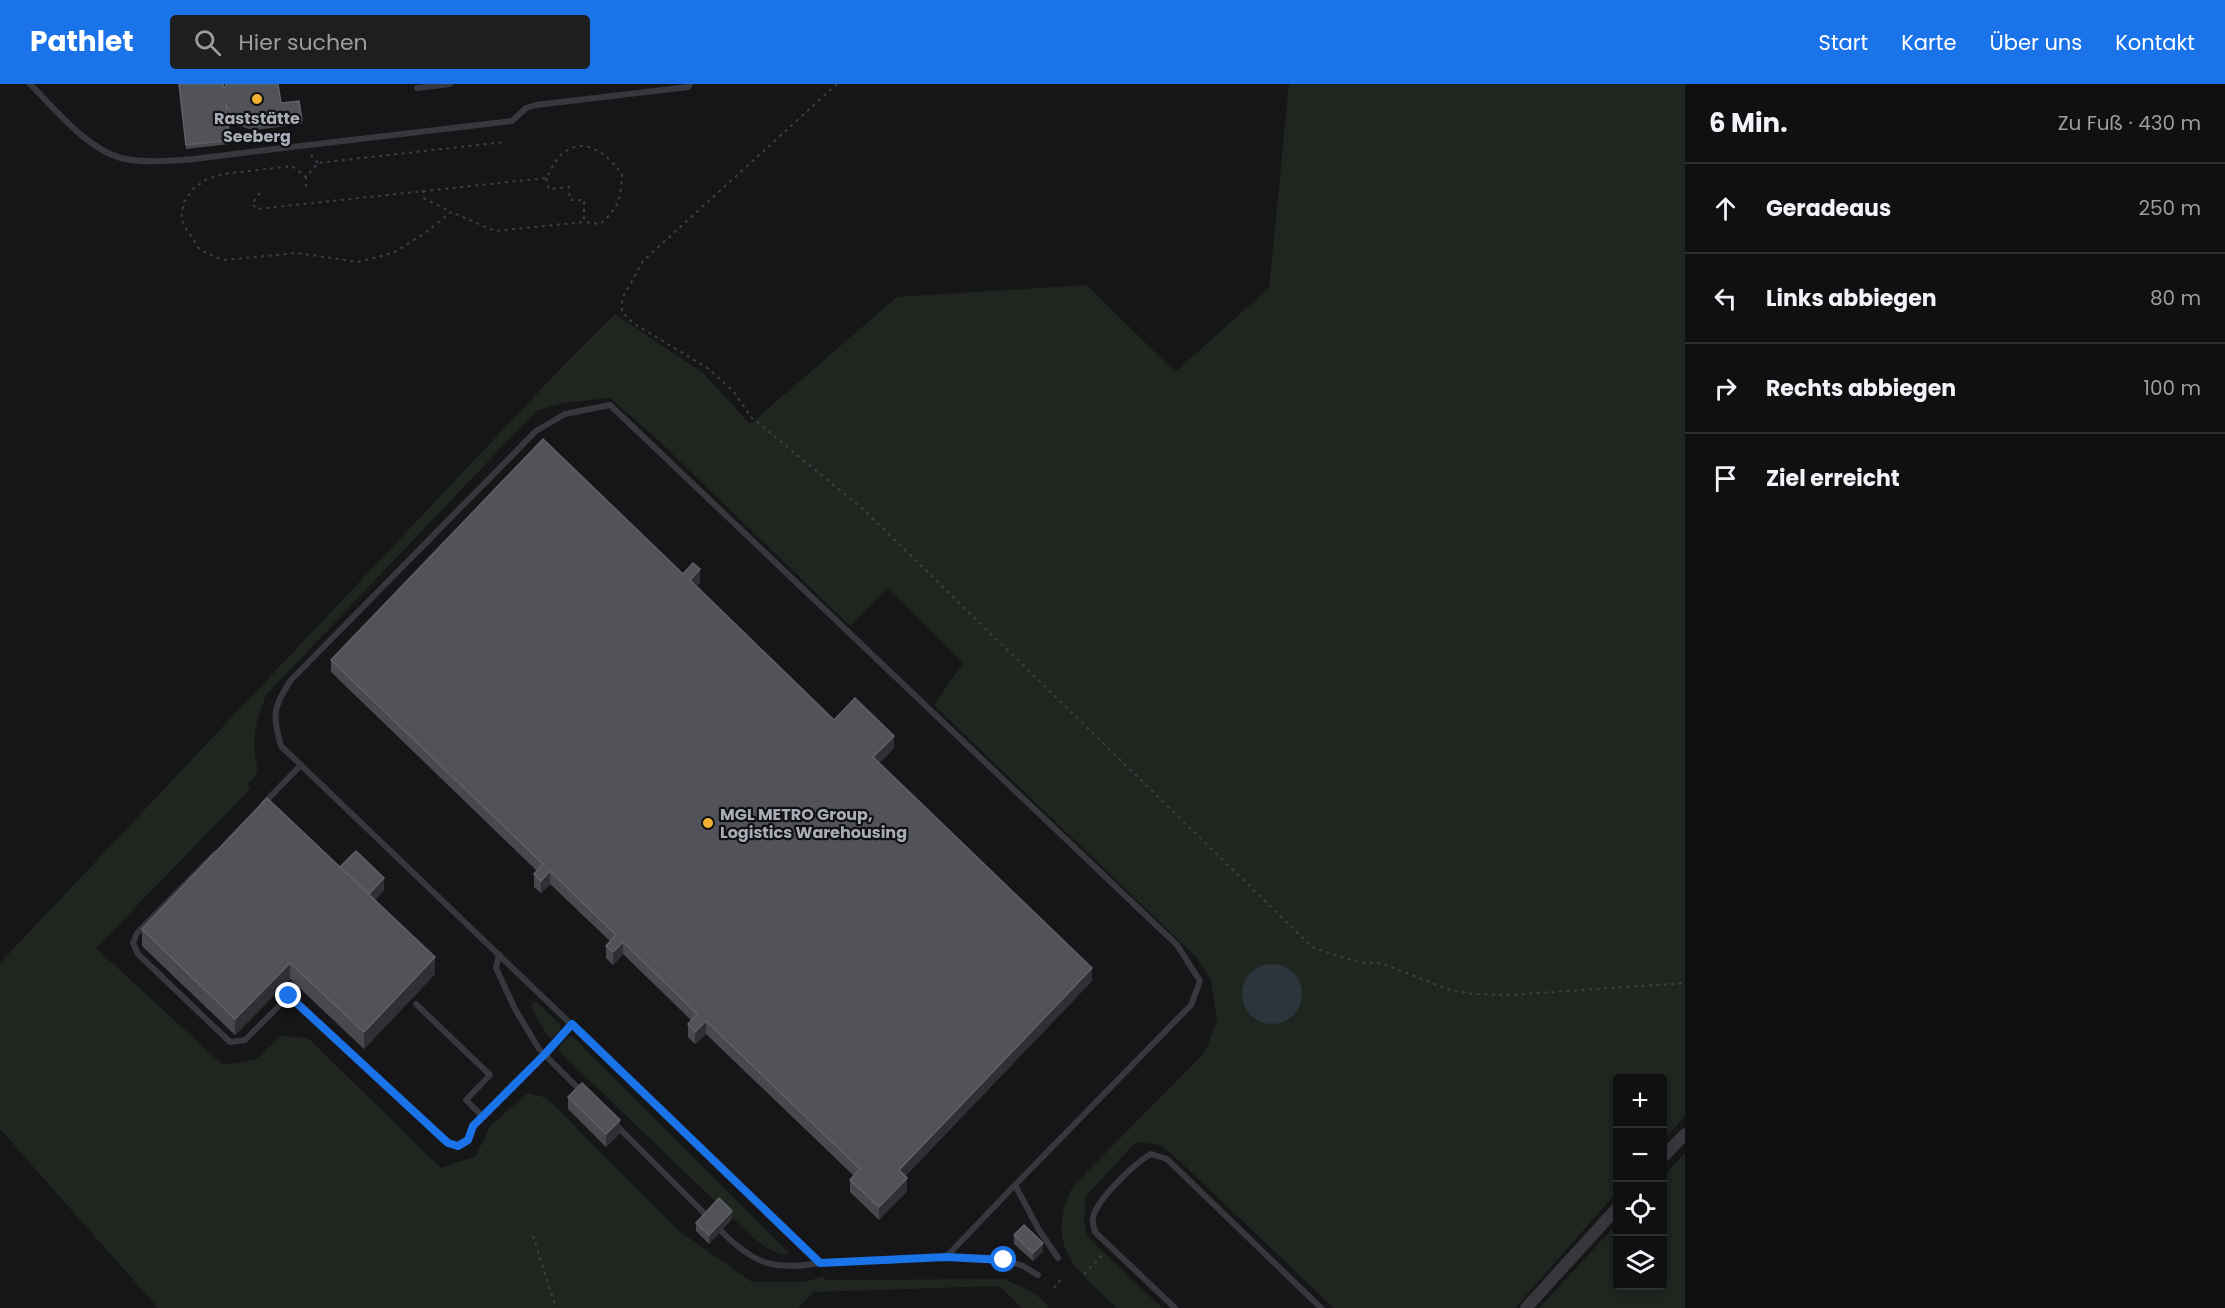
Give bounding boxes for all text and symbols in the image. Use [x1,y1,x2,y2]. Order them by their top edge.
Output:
search box [170,15,590,69]
text: Pathlet [30,22,134,61]
icon: search [191,26,224,59]
text: Hier suchen [239,27,368,58]
text: Start [1819,28,1868,57]
text: Karte [1901,28,1957,57]
text: Über uns [1990,28,2082,57]
text: Kontakt [2115,28,2195,57]
marker: Raststätte Seeberg [250,92,264,106]
text: 6 Min. [1709,105,1787,141]
place label: Raststätte Seeberg [214,107,300,148]
text: Zu Fuß · 430 m [2058,109,2201,137]
icon: ahead [1709,192,1742,225]
text: Geradeaus [1766,193,1891,224]
text: 250 m [2138,194,2201,222]
icon: left [1709,282,1742,315]
text: Links abbiegen [1766,283,1937,314]
text: 80 m [2150,284,2201,312]
icon: right [1709,372,1742,405]
text: Rechts abbiegen [1766,373,1956,404]
text: 100 m [2144,374,2201,402]
icon: arrive [1709,462,1742,495]
text: Ziel erreicht [1766,463,1900,494]
place label: MGL METRO Group, Logistics Warehousing [720,803,907,844]
marker: MGL METRO Group, Logistics Warehousing [701,816,715,830]
route end [275,982,301,1008]
map controls [1613,1074,1667,1290]
button: + [1613,1074,1667,1128]
button: − [1613,1128,1667,1182]
button: locate [1613,1182,1667,1236]
button: layers [1613,1236,1667,1290]
route start [990,1246,1016,1272]

